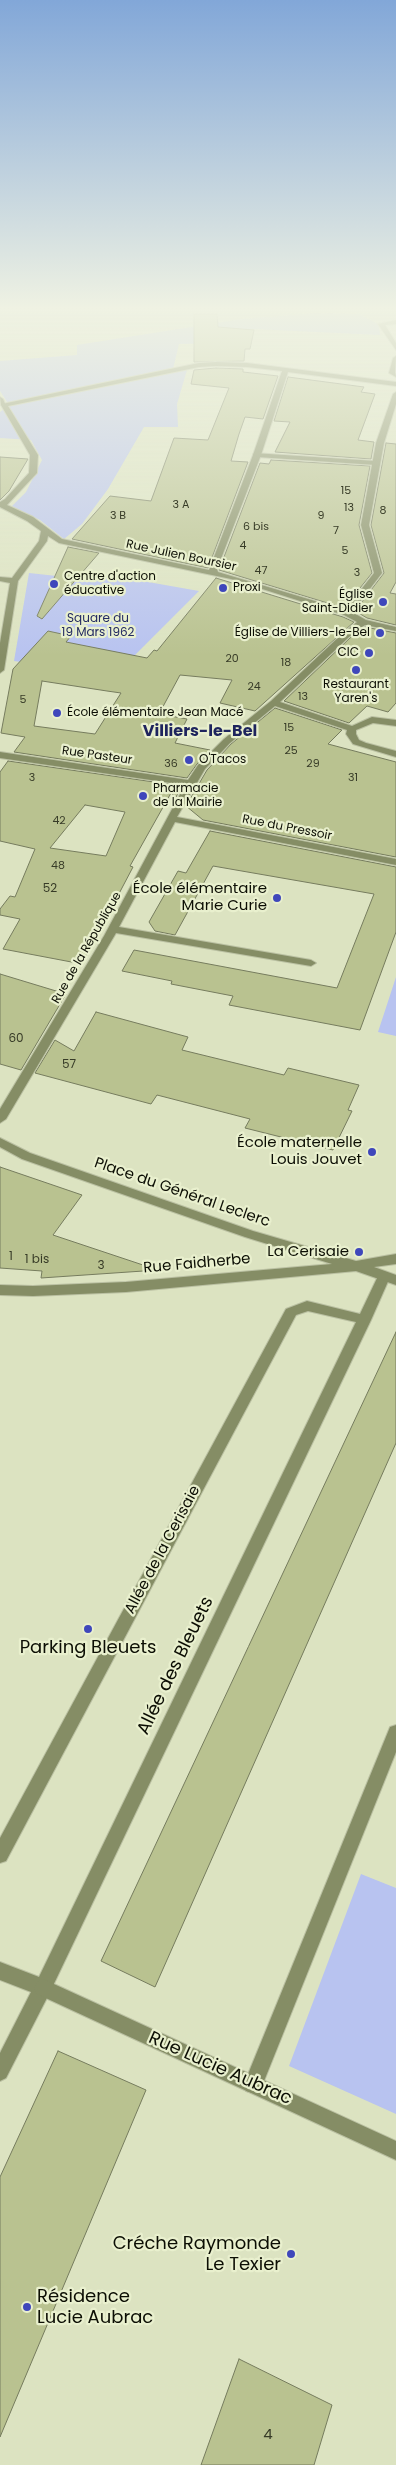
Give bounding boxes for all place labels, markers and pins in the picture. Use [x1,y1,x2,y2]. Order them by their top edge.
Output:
place label: Centre d'action éducative [64,570,156,598]
marker: Centre d'action éducative [48,578,60,590]
place label: Proxi [233,581,261,595]
marker: Proxi [217,582,229,594]
place label: Église Saint-Didier [302,588,373,616]
marker: Église Saint-Didier [377,596,389,608]
place label: Église de Villiers-le-Bel [235,626,370,640]
marker: Église de Villiers-le-Bel [374,627,386,639]
place label: CIC [338,646,359,660]
marker: CIC [363,647,375,659]
marker: Restaurant Yaren's [350,664,362,676]
place label: Restaurant Yaren's [323,678,389,706]
place label: École élémentaire Jean Macé [67,706,244,720]
marker: École élémentaire Jean Macé [51,707,63,719]
place label: O'Tacos [199,753,246,767]
marker: O'Tacos [183,754,195,766]
place label: Pharmacie de la Mairie [153,782,222,810]
marker: Pharmacie de la Mairie [137,790,149,802]
place label: École élémentaire Marie Curie [133,880,267,915]
marker: École élémentaire Marie Curie [271,892,283,904]
place label: École maternelle Louis Jouvet [237,1134,362,1169]
marker: École maternelle Louis Jouvet [366,1146,378,1158]
place label: La Cerisaie [267,1243,349,1261]
marker: La Cerisaie [353,1246,365,1258]
marker: Parking Bleuets [82,1623,94,1635]
place label: Parking Bleuets [20,1637,156,1659]
place label: Créche Raymonde Le Texier [113,2233,281,2276]
marker: Créche Raymonde Le Texier [285,2248,297,2260]
place label: Résidence Lucie Aubrac [37,2286,153,2328]
marker: Résidence Lucie Aubrac [21,2301,33,2313]

